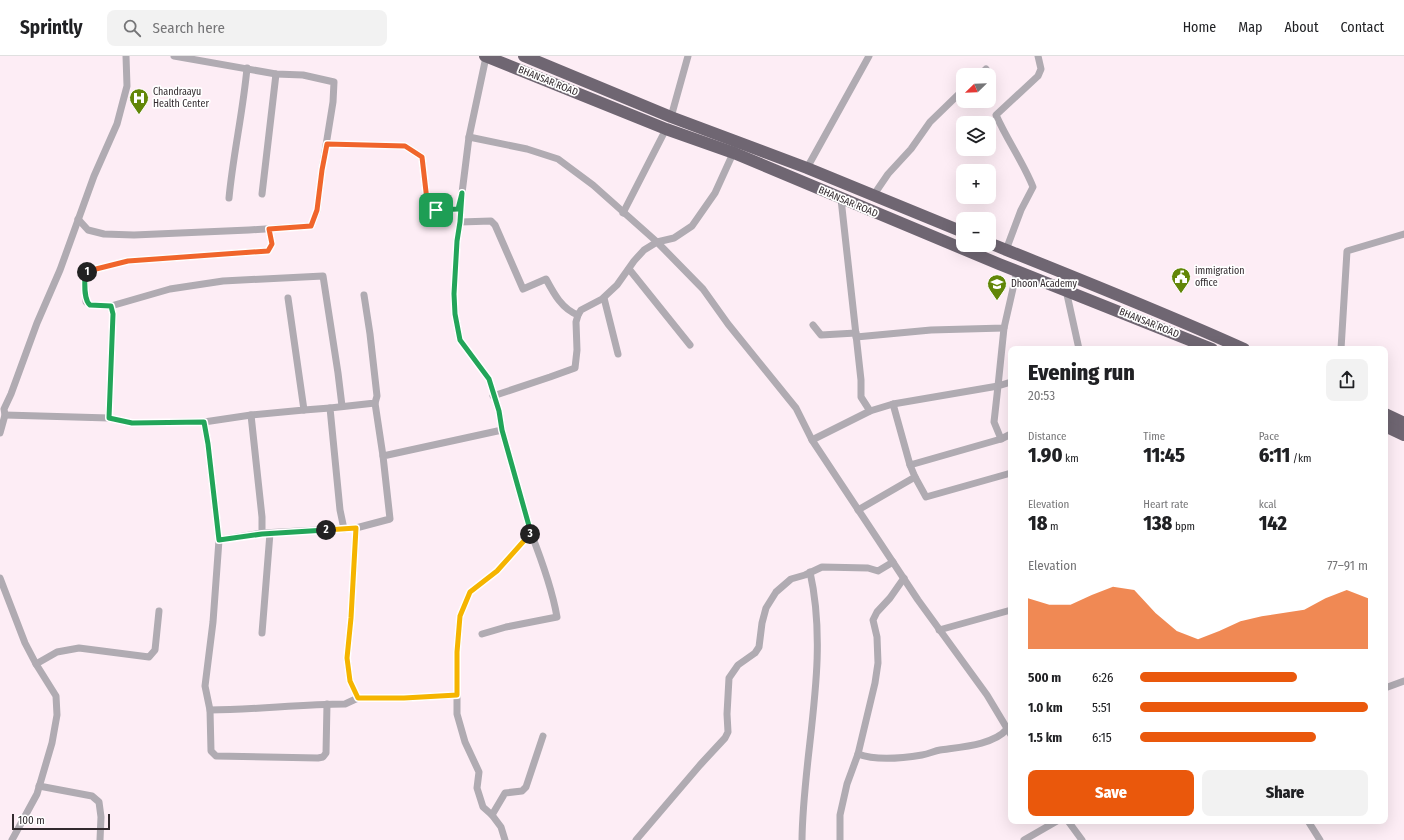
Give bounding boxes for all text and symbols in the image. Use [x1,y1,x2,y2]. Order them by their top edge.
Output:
search box [107,10,387,46]
text: Sprintly [20,16,83,39]
icon: search [121,17,143,39]
text: Search here [153,19,225,37]
text: Home [1183,19,1216,36]
text: Map [1238,19,1262,36]
text: About [1284,19,1319,36]
text: Contact [1341,19,1384,36]
street label: BHANSAR ROAD [516,64,580,99]
north arrow [956,68,996,108]
map controls [956,68,996,252]
place label: Chandraayu Health Center [153,86,209,110]
hospital icon: Chandraayu Health Center [128,87,150,115]
button: layers [956,116,996,156]
button: + [956,164,996,204]
street label: BHANSAR ROAD [816,184,880,220]
pin [419,193,453,227]
icon: arrive [425,199,447,221]
button: − [956,212,996,252]
pin: 1 [77,262,97,282]
text: 1 [85,265,89,278]
place label: immigration office [1195,265,1245,289]
public building icon: immigration office [1170,266,1192,294]
school or university icon: Dhoon Academy [986,273,1008,301]
place label: Dhoon Academy [1011,278,1077,290]
street label: BHANSAR ROAD [1117,306,1181,341]
text: Evening run [1028,359,1135,386]
button: share [1326,359,1368,401]
text: 20:53 [1028,388,1055,403]
text: Distance [1028,430,1067,443]
text: Time [1143,430,1165,443]
text: Pace [1259,430,1279,443]
text: 1.90 [1028,443,1063,467]
text: 11:45 [1143,443,1185,467]
text: 6:11 [1259,443,1290,467]
text: km [1063,452,1079,465]
text: /km [1290,452,1312,465]
text: Elevation [1028,498,1069,511]
text: Heart rate [1143,498,1189,511]
text: kcal [1259,498,1276,511]
text: 18 [1028,511,1047,535]
text: 138 [1143,511,1172,535]
text: 142 [1259,511,1287,535]
pin: 2 [316,520,336,540]
text: m [1047,520,1058,533]
text: bpm [1172,520,1195,533]
text: 2 [323,523,329,536]
pin: 3 [520,524,540,544]
text: 3 [527,527,533,540]
text: Elevation [1028,558,1077,573]
text: 77–91 m [1327,558,1368,573]
text: 500 m [1028,670,1061,685]
text: 6:26 [1092,670,1113,685]
text: 1.0 km [1028,700,1063,715]
text: 5:51 [1092,700,1111,715]
text: 1.5 km [1028,730,1062,745]
text: 6:15 [1092,730,1112,745]
button: Save [1028,770,1194,816]
button: Share [1202,770,1368,816]
scale bar [12,812,110,831]
text: 100 m [18,814,45,827]

